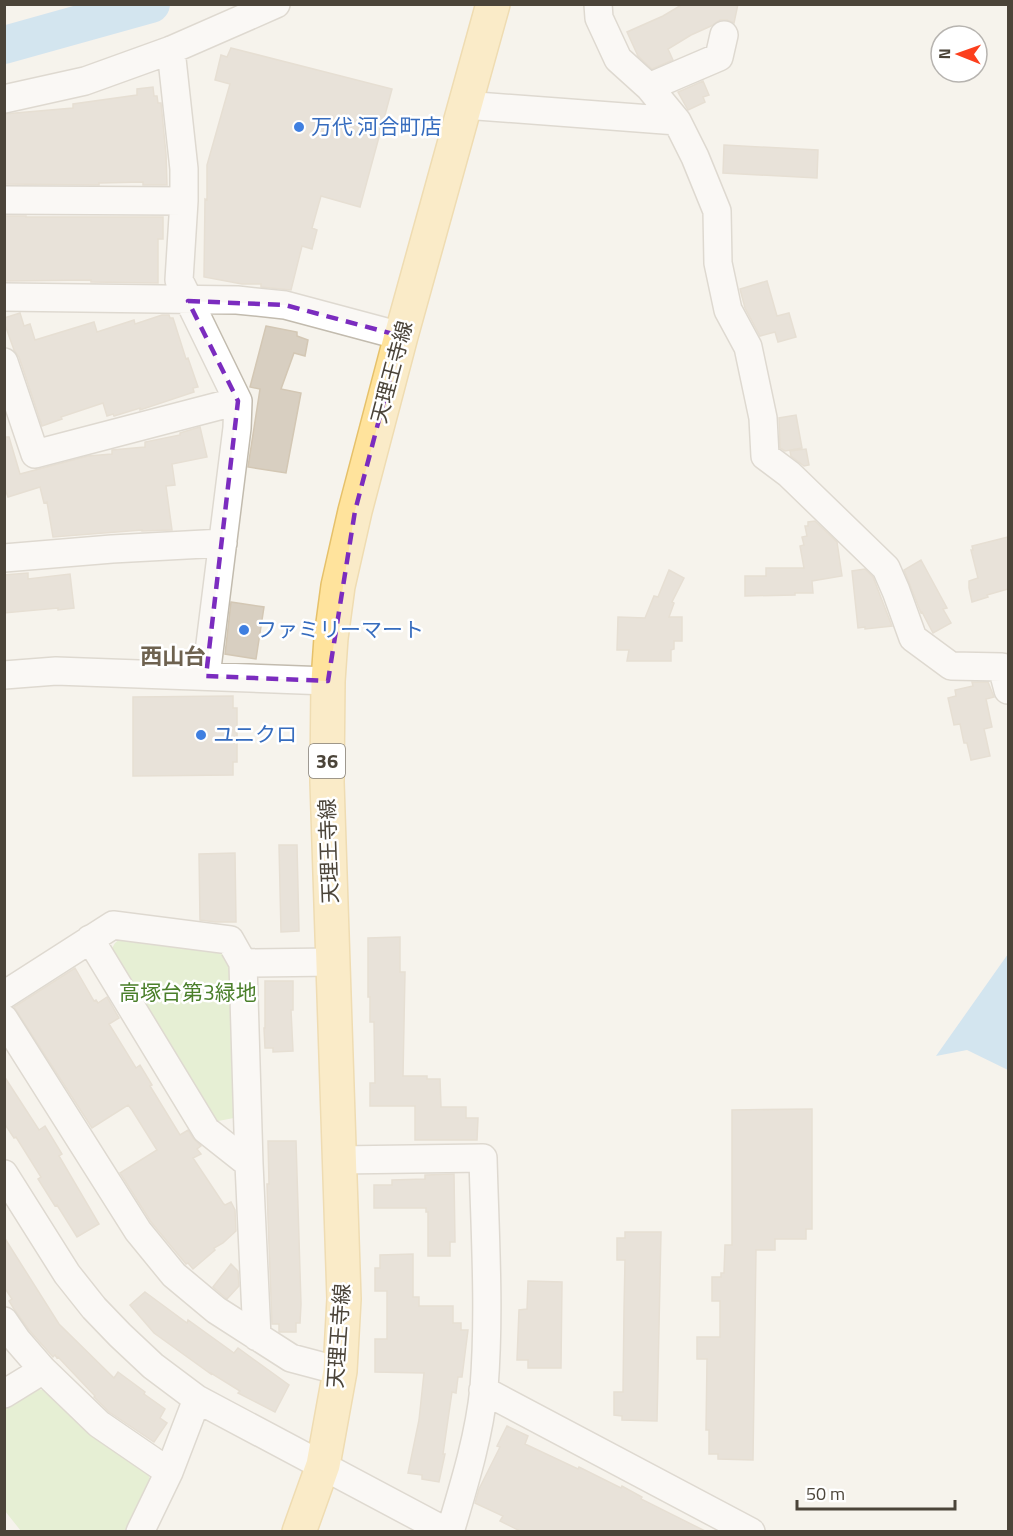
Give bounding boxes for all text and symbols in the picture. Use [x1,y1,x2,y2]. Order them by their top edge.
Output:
north arrow [929,24,989,84]
text: N [932,48,956,59]
place label: 万代 河合町店 [311,110,442,142]
marker: 万代 河合町店 [292,120,306,134]
street label: 天理王寺線 [362,317,420,427]
place label: ファミリーマート [256,613,424,645]
marker: ファミリーマート [237,623,251,637]
district label: 西山台 [140,639,206,673]
place label: ユニクロ [213,718,297,750]
marker: ユニクロ [194,728,208,742]
road number: 36 [309,744,345,778]
street label: 天理王寺線 [310,798,346,904]
park label: 高塚台第3緑地 [119,976,257,1008]
street label: 天理王寺線 [318,1282,358,1389]
scale bar [797,1473,954,1511]
text: 50 m [806,1480,845,1507]

